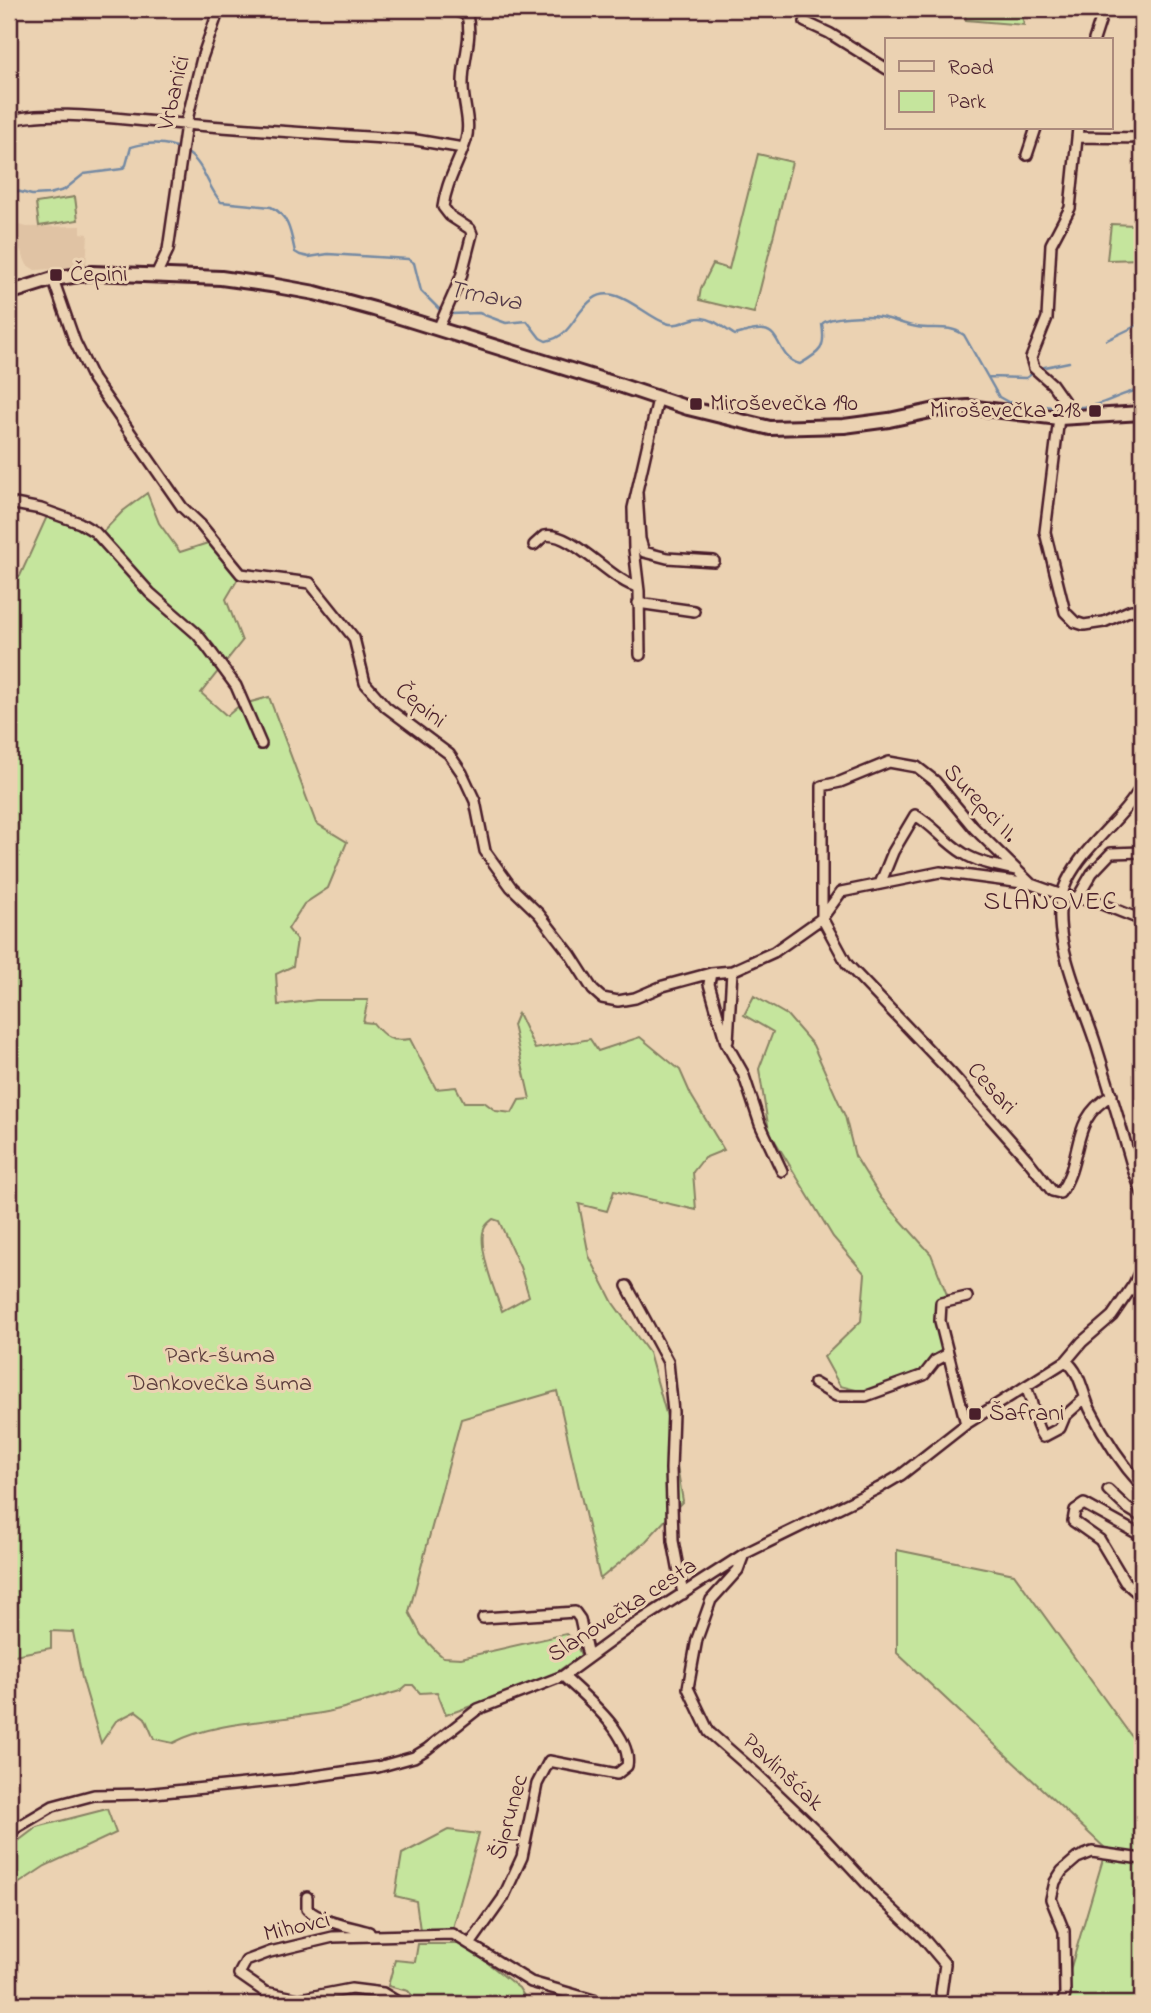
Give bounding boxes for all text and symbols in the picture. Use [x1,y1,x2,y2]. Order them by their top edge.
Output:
legend [885,38,1112,130]
street label: Vrbanići [149,52,201,135]
text: Road [948,54,994,84]
text: Park [948,88,987,118]
place label: Čepini [70,258,127,293]
marker: Čepini [48,267,64,283]
water label: Trnava [445,271,526,323]
place label: Miroševečka 190 [710,387,858,422]
place label: Miroševečka 218 [930,394,1081,429]
marker: Miroševečka 190 [688,396,704,412]
marker: Miroševečka 218 [1087,403,1103,419]
street label: Čepini [387,674,453,738]
street label: Surepci II. [934,756,1026,852]
district label: SLANOVEC [983,884,1119,922]
street label: Cesari [958,1055,1024,1123]
park label: Park-šuma Dankovečka šuma [127,1339,312,1402]
place label: Šafrani [989,1397,1064,1432]
marker: Šafrani [967,1406,983,1422]
street label: Slanovečka cesta [541,1549,705,1673]
street label: Pavlinšćak [733,1726,831,1821]
street label: Šiprunec [481,1770,539,1864]
street label: Mihovci [260,1903,334,1953]

